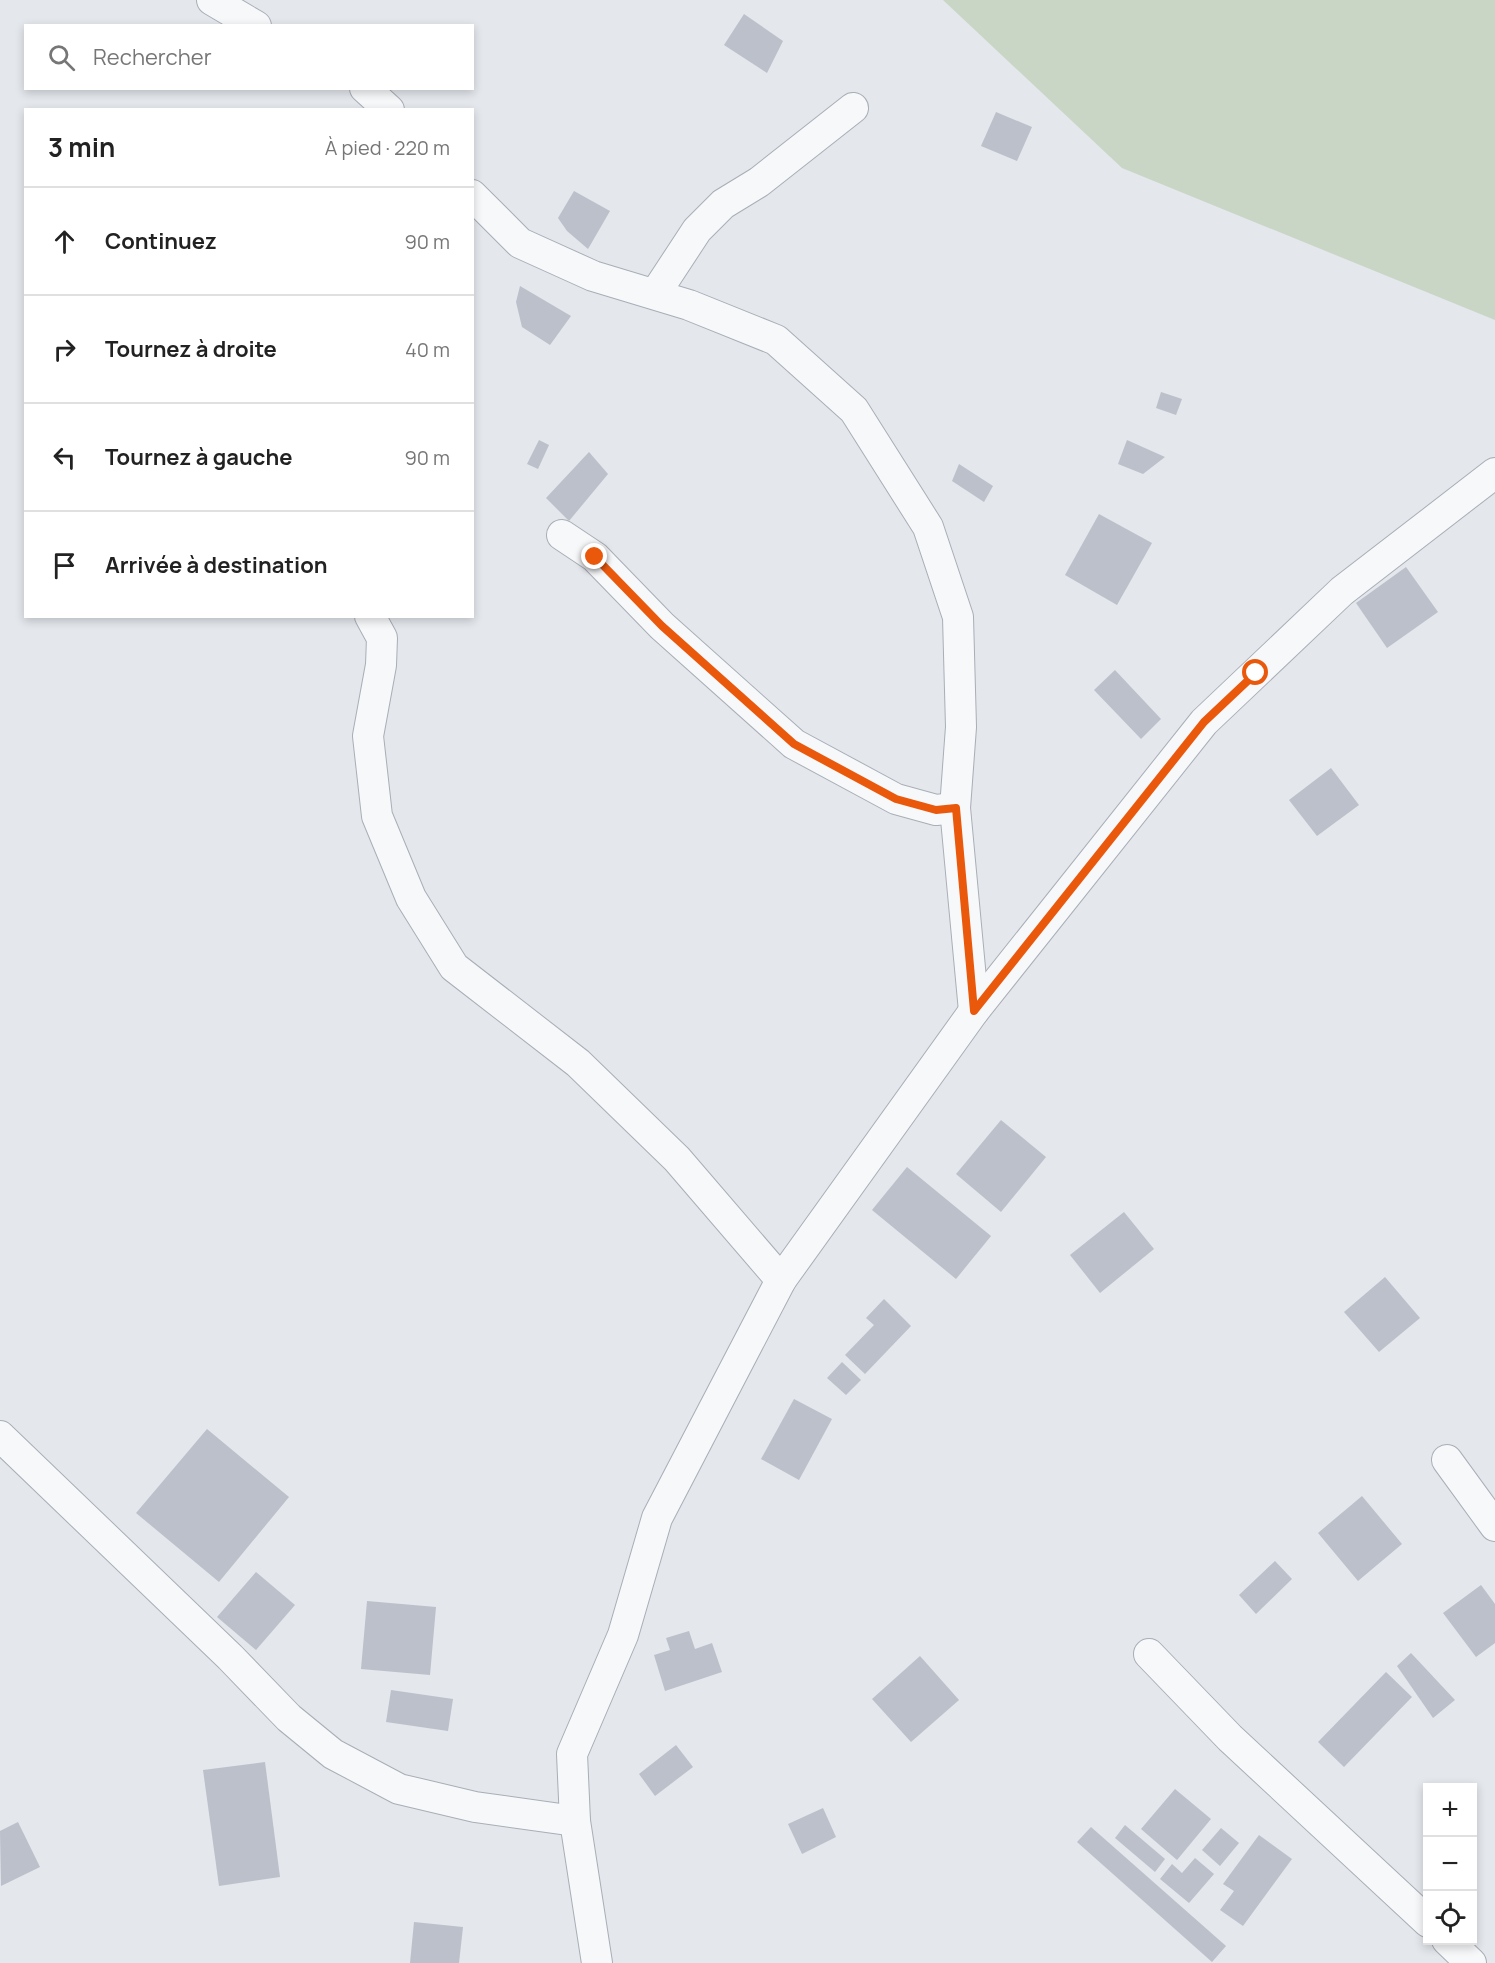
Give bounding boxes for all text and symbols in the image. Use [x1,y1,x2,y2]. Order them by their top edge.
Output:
search box [24,24,474,90]
icon: search [45,41,78,74]
text: Rechercher [93,42,212,72]
text: 3 min [48,129,115,165]
text: À pied · 220 m [325,134,450,161]
icon: ahead [48,225,81,258]
text: Continuez [105,226,217,256]
text: 90 m [404,228,450,255]
icon: right [48,333,81,366]
text: Tournez à droite [105,334,277,364]
text: 40 m [405,336,450,363]
icon: left [48,441,81,474]
text: Tournez à gauche [105,442,292,472]
text: 90 m [404,444,450,471]
route end [581,543,607,569]
icon: arrive [48,549,81,582]
text: Arrivée à destination [105,550,328,580]
route start [1242,659,1268,685]
map controls [1423,1783,1477,1945]
button: + [1423,1783,1477,1837]
button: − [1423,1837,1477,1891]
button: locate [1423,1891,1477,1945]

